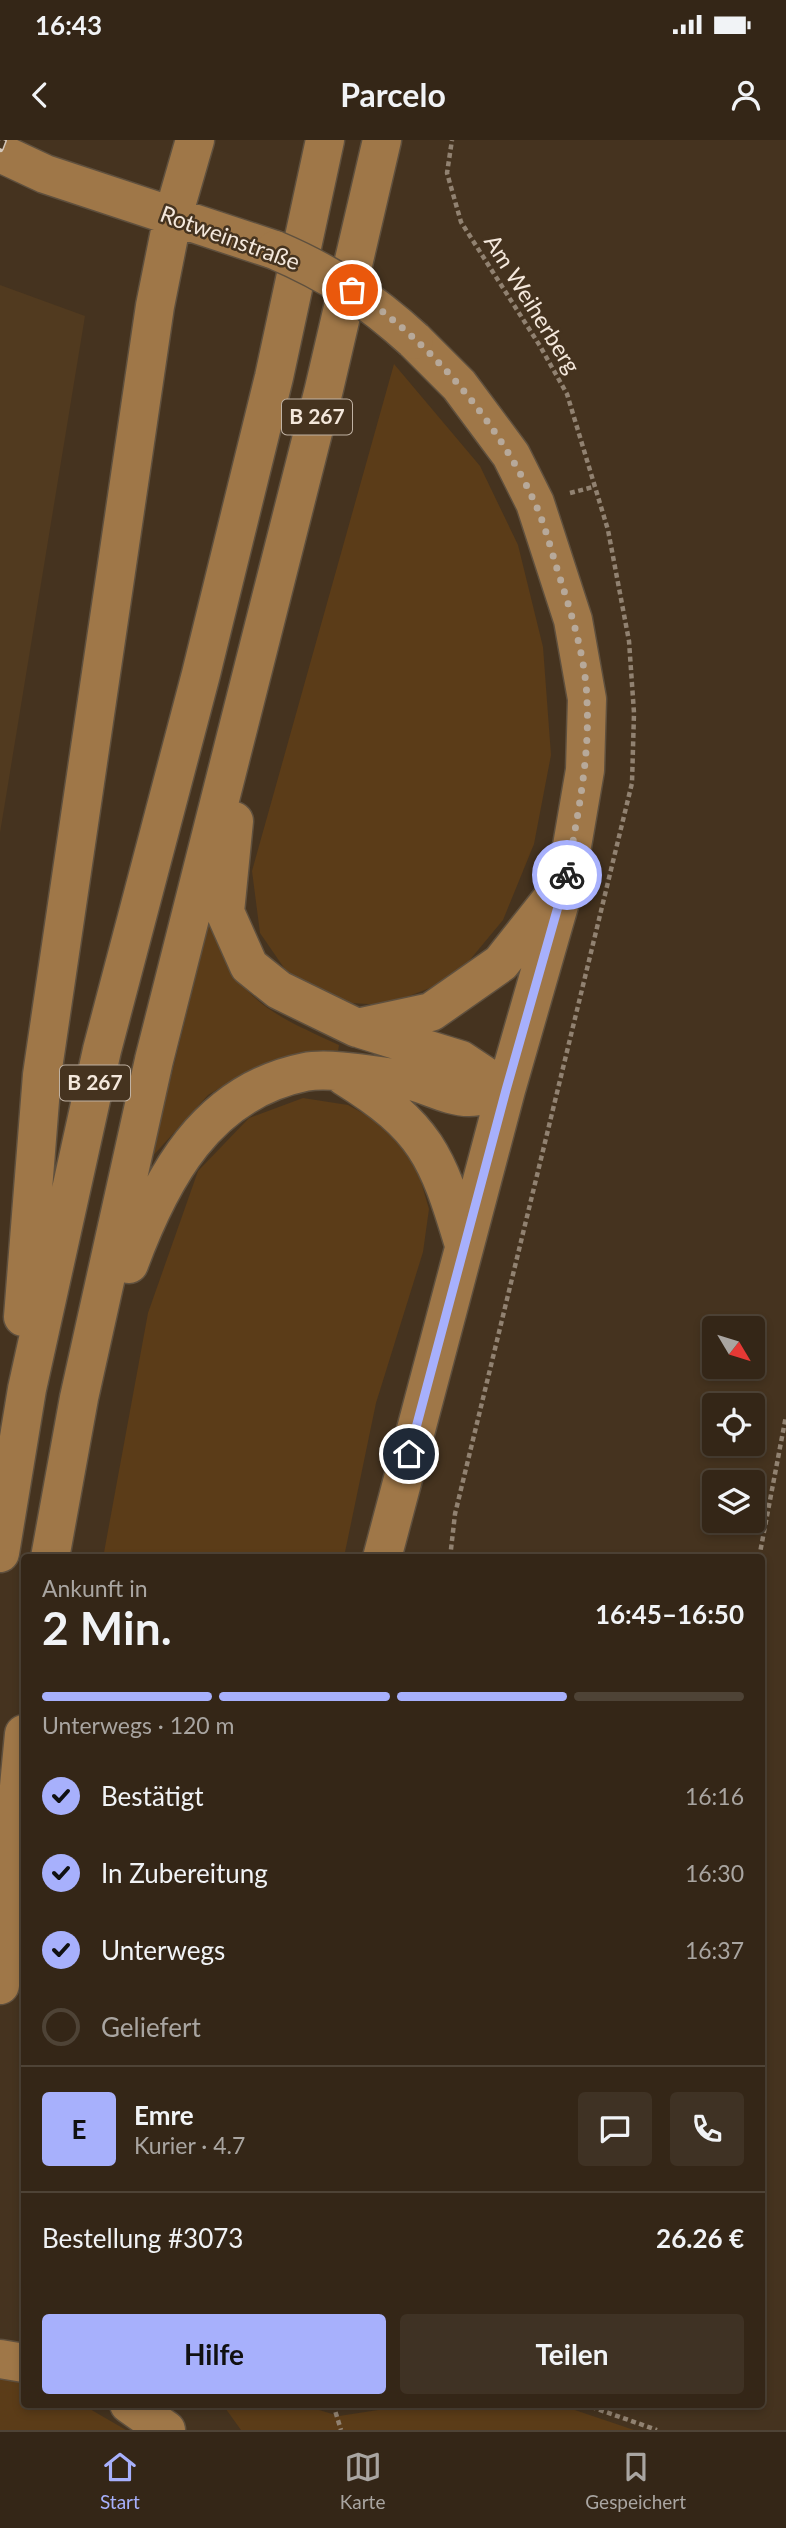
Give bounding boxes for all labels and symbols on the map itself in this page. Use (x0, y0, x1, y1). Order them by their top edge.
street label: Rotweinstraße (157, 199, 304, 275)
street label: Am Weiherberg (479, 229, 587, 378)
pin (322, 260, 382, 320)
road number: B 267 (282, 400, 352, 434)
courier (532, 840, 602, 910)
road number: B 267 (60, 1066, 130, 1100)
north arrow (702, 1316, 765, 1379)
pin (379, 1424, 439, 1484)

